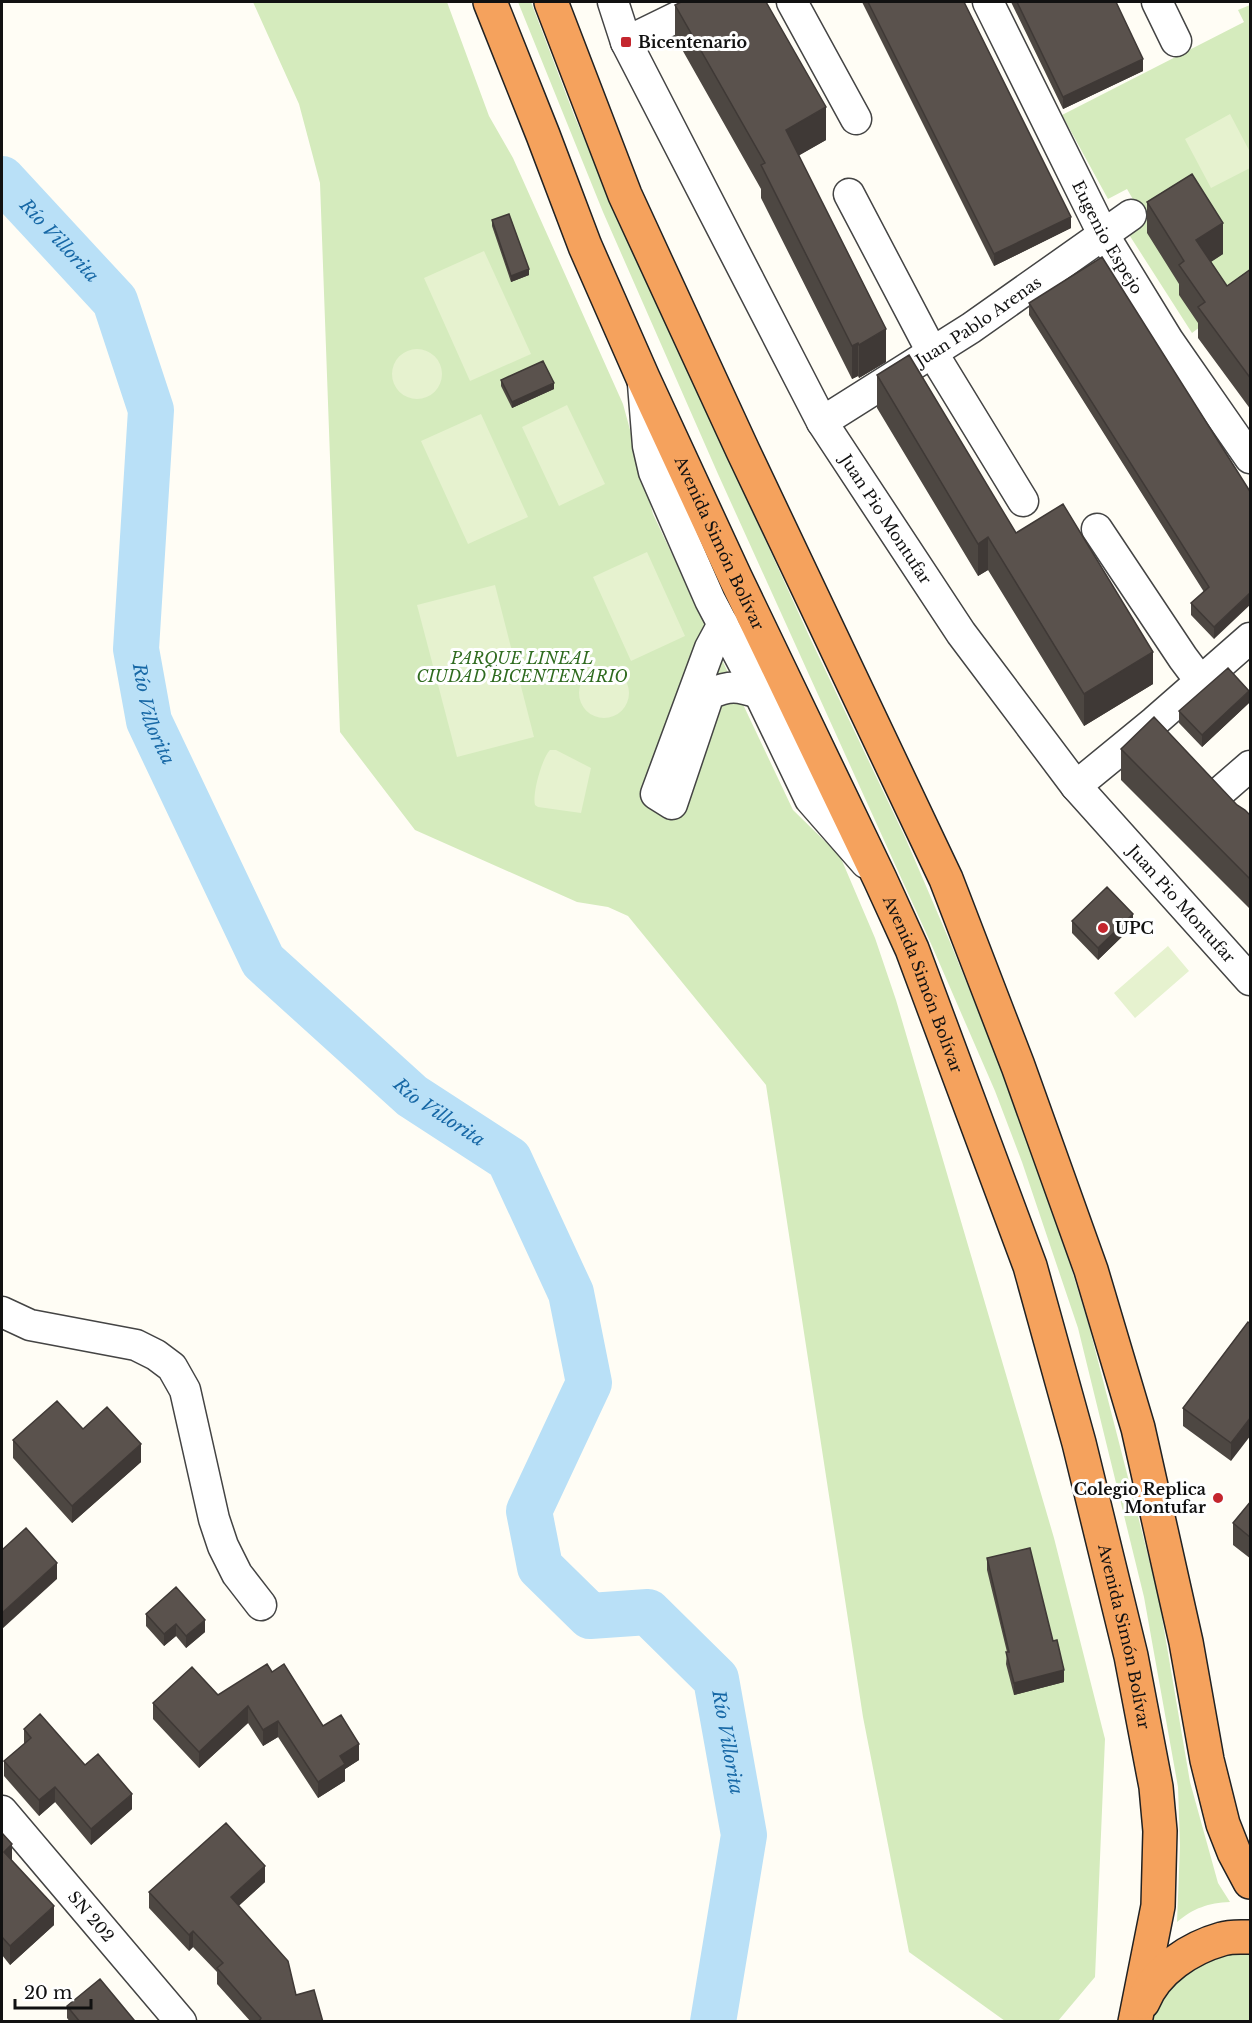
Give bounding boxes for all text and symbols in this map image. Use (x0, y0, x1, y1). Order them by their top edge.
place label: Bicentenario (638, 32, 747, 52)
marker: Bicentenario (619, 35, 633, 49)
street label: Eugenio Espejo (1068, 177, 1147, 298)
water label: Río Villorita (14, 194, 103, 287)
street label: Juan Pablo Arenas (910, 272, 1045, 372)
street label: Juan Pio Montufar (835, 449, 936, 588)
street label: Avenida Simón Bolívar (670, 452, 769, 633)
park label: PARQUE LINEAL CIUDAD BICENTENARIO (416, 648, 628, 686)
water label: Río Villorita (128, 660, 179, 768)
street label: Juan Pio Montufar (1122, 839, 1240, 967)
street label: Avenida Simón Bolívar (878, 891, 967, 1076)
place label: UPC (1115, 918, 1154, 938)
marker: UPC (1096, 921, 1110, 935)
water label: Río Villorita (388, 1073, 489, 1151)
place label: Colegio Replica Montufar (1074, 1479, 1206, 1517)
marker: Colegio Replica Montufar (1211, 1491, 1225, 1505)
street label: Avenida Simón Bolívar (1094, 1541, 1155, 1731)
water label: Río Villorita (707, 1687, 748, 1796)
street label: SN 202 (64, 1887, 118, 1946)
scale bar (15, 1972, 92, 2010)
text: 20 m (24, 1982, 72, 2004)

